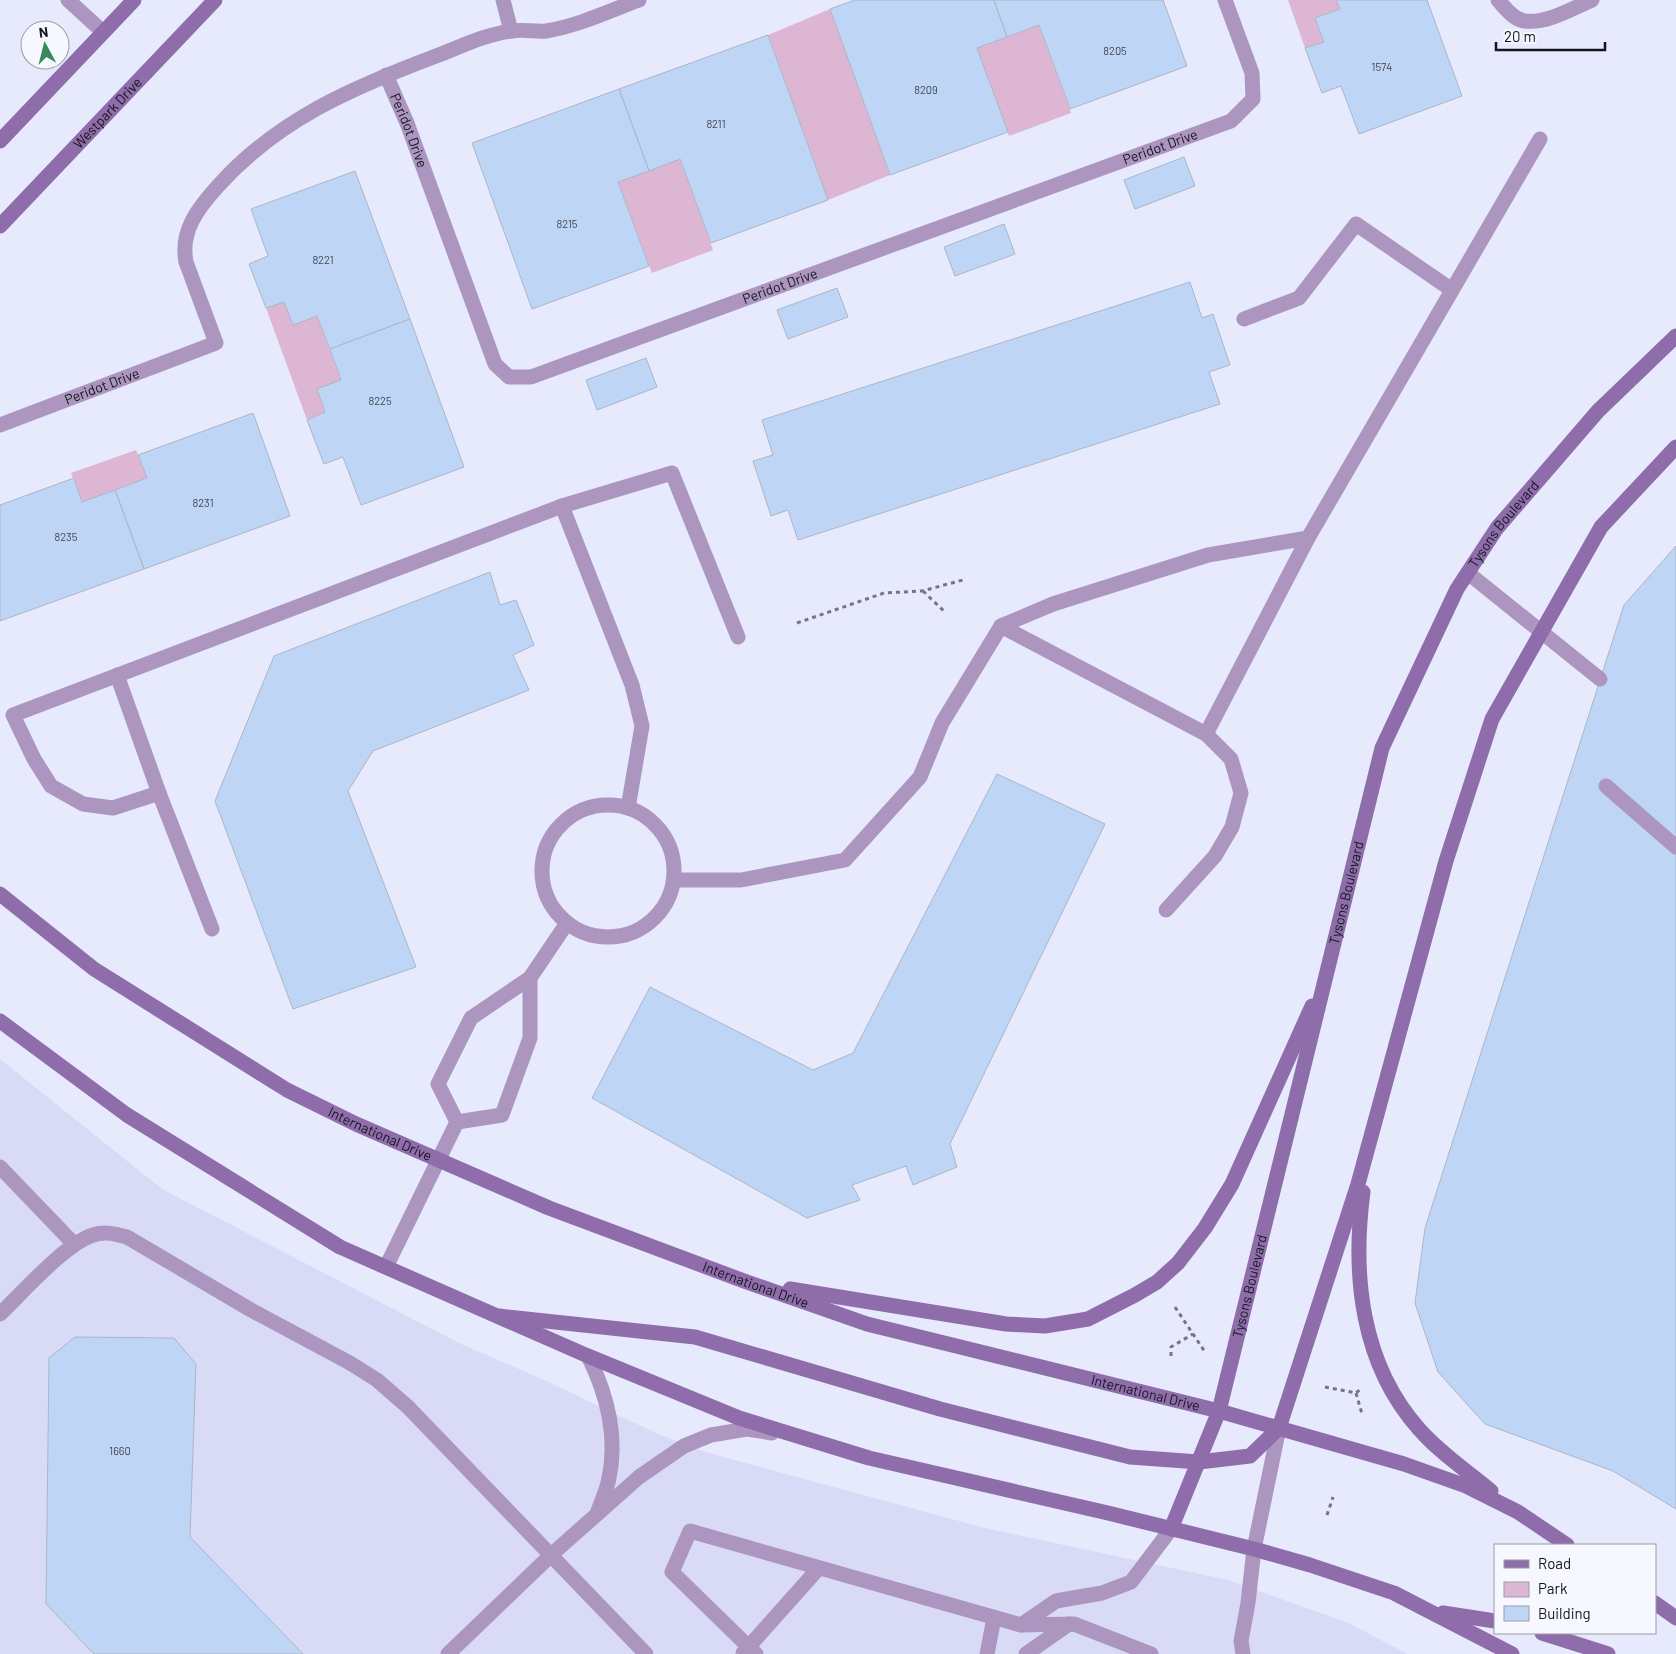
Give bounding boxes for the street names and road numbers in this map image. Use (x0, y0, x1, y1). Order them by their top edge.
street label: Westpark Drive (69, 73, 145, 152)
street label: Peridot Drive (387, 90, 432, 170)
street label: Peridot Drive (1120, 125, 1200, 168)
street label: Peridot Drive (740, 264, 819, 307)
street label: Peridot Drive (62, 364, 141, 408)
street label: Tysons Boulevard (1464, 477, 1542, 571)
street label: Tysons Boulevard (1325, 839, 1367, 946)
street label: International Drive (326, 1103, 435, 1164)
street label: Tysons Boulevard (1228, 1233, 1270, 1339)
street label: International Drive (700, 1257, 811, 1311)
street label: International Drive (1090, 1371, 1202, 1414)

